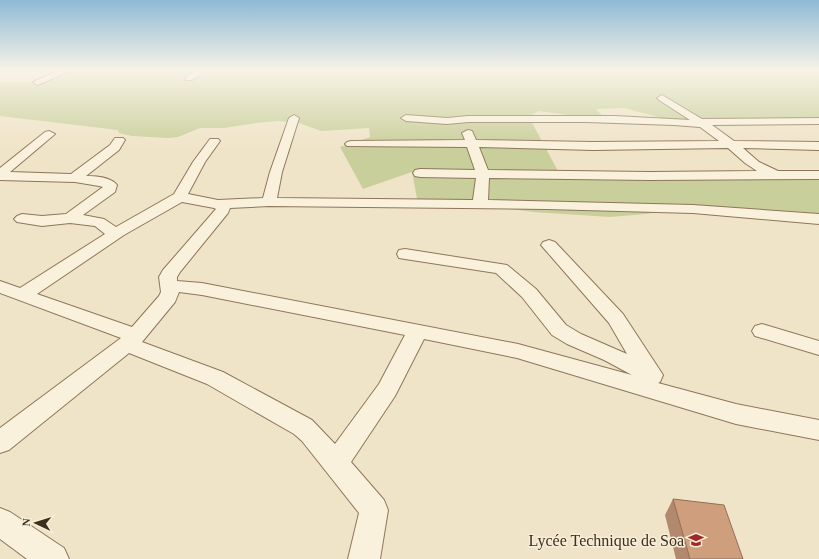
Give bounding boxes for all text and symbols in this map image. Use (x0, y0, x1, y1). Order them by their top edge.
north arrow (16, 503, 56, 543)
text: N (20, 518, 32, 527)
school or university icon: Lycée Technique de Soa (687, 531, 705, 549)
place label: Lycée Technique de Soa (529, 532, 684, 550)

